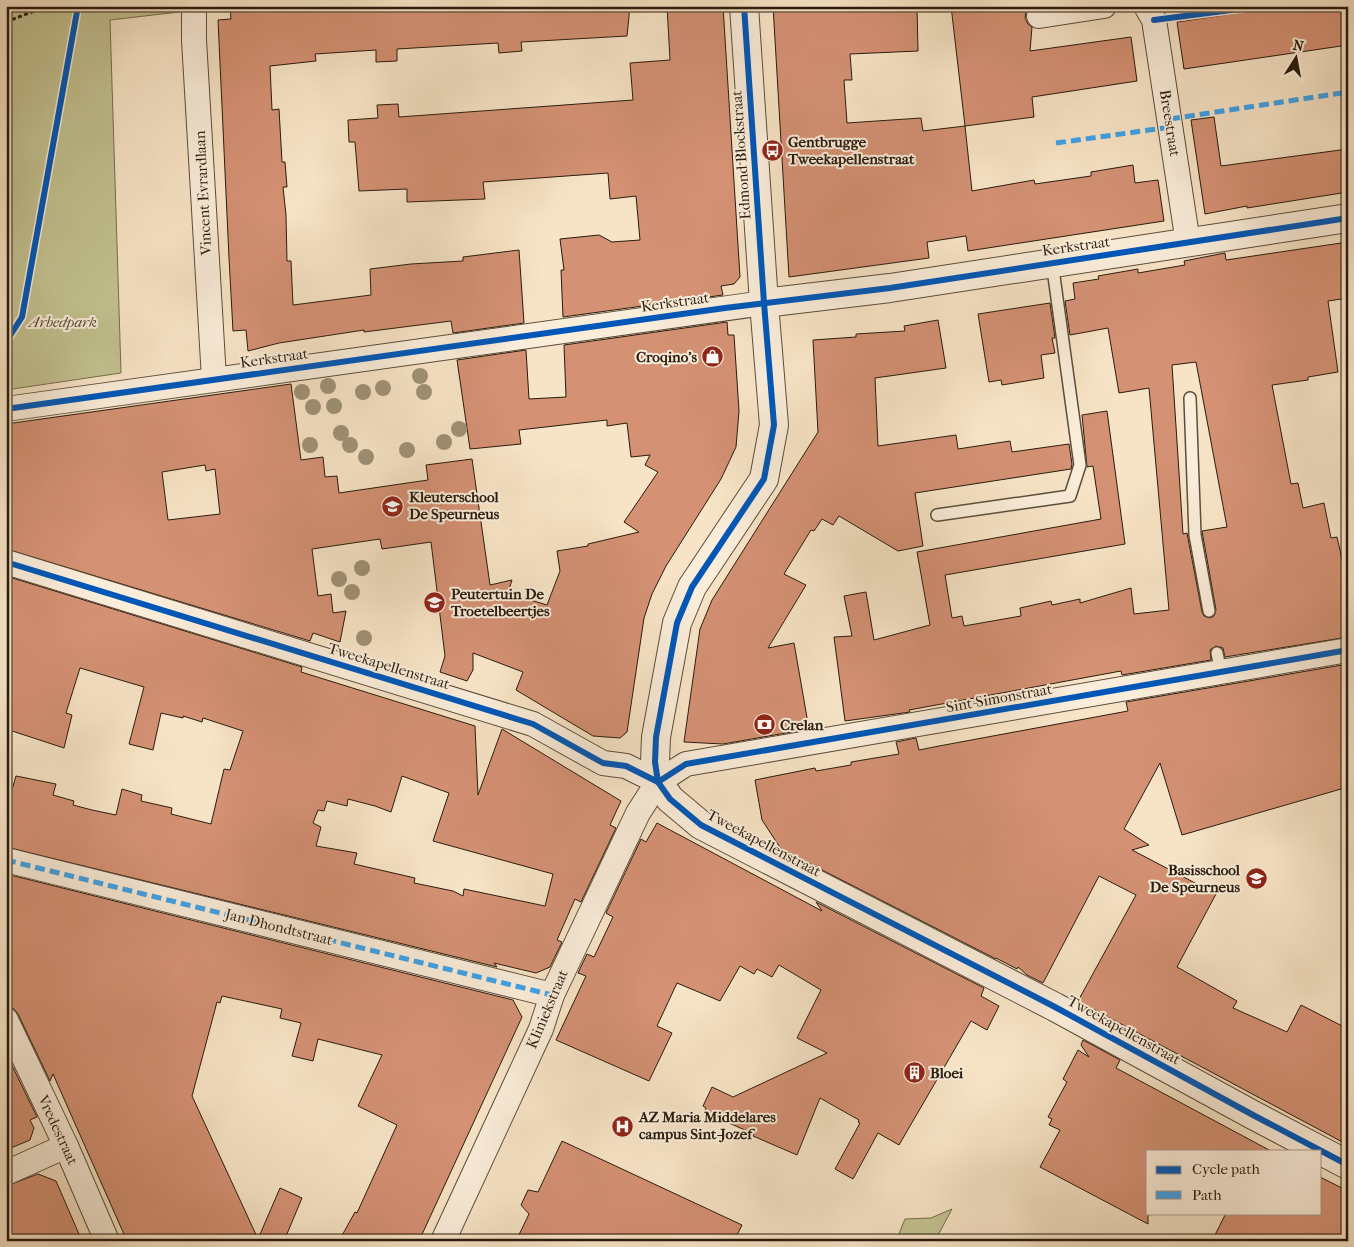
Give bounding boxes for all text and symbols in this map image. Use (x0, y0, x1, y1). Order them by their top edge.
north arrow (1272, 32, 1322, 82)
text: N (1292, 36, 1306, 55)
street label: Breestraat (1156, 88, 1184, 158)
street label: Edmond Blockstraat (727, 89, 754, 220)
street label: Vincent Evrardlaan (191, 130, 215, 257)
place label: Gentbrugge Tweekapellenstraat (787, 133, 915, 168)
bus stop icon: Gentbrugge Tweekapellenstraat (760, 139, 784, 163)
street label: Kerkstraat (1041, 232, 1112, 260)
street label: Kerkstraat (640, 288, 711, 316)
park label: Arbedpark (27, 313, 97, 331)
street label: Kerkstraat (239, 344, 310, 372)
shop icon: Croqino's (701, 345, 725, 369)
place label: Croqino's (636, 348, 697, 366)
place label: Kleuterschool De Speurneus (409, 488, 500, 523)
school or university icon: Kleuterschool De Speurneus (381, 494, 405, 518)
place label: Peutertuin De Troetelbeertjes (450, 585, 550, 620)
school or university icon: Peutertuin De Troetelbeertjes (423, 591, 447, 615)
street label: Tweekapellenstraat (326, 639, 453, 693)
street label: Sint-Simonstraat (945, 680, 1054, 716)
bank icon: Crelan (752, 713, 776, 737)
place label: Crelan (780, 716, 824, 734)
street label: Tweekapellenstraat (704, 805, 825, 881)
place label: Basisschool De Speurneus (1150, 861, 1241, 896)
school or university icon: Basisschool De Speurneus (1244, 867, 1268, 891)
street label: Jan Dhondtstraat (222, 905, 335, 949)
street label: Kliniekstraat (522, 966, 572, 1051)
street label: Tweekapellenstraat (1064, 991, 1184, 1069)
building icon: Bloei (902, 1061, 926, 1085)
place label: Bloei (930, 1064, 964, 1082)
street label: Vredestraat (34, 1091, 82, 1168)
place label: AZ Maria Middelares campus Sint-Jozef (638, 1108, 776, 1143)
hospital icon: AZ Maria Middelares campus Sint-Jozef (611, 1114, 635, 1138)
legend (1146, 1150, 1322, 1214)
text: Cycle path (1192, 1160, 1260, 1178)
text: Path (1192, 1186, 1222, 1204)

